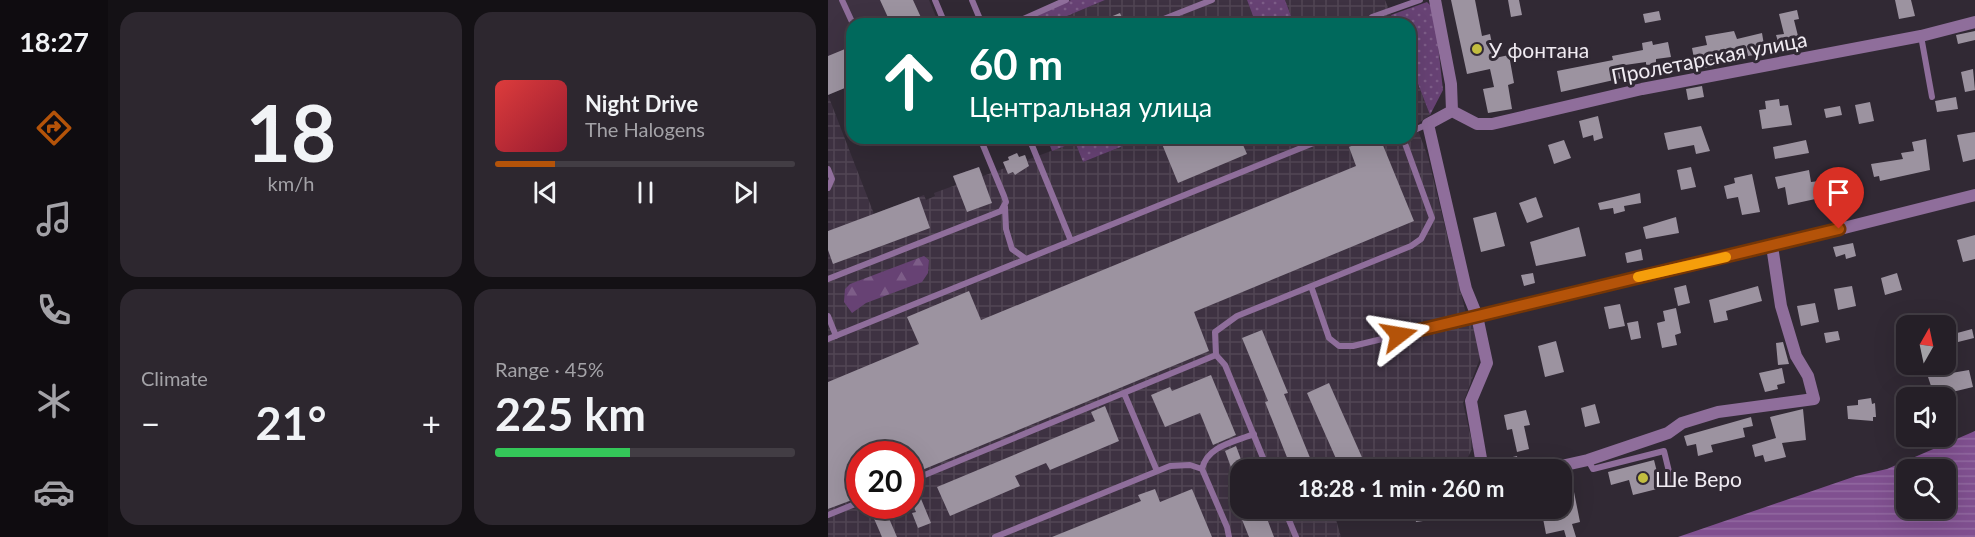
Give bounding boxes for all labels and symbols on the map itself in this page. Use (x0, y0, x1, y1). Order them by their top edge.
street label: Пролетарская улица (1609, 26, 1809, 88)
place label: У фонтана (1489, 37, 1589, 62)
marker: У фонтана (1470, 42, 1484, 56)
pin (1813, 167, 1864, 229)
position arrow (1367, 303, 1431, 367)
north arrow (1896, 315, 1956, 375)
speed limit sign: 20 (846, 441, 924, 519)
place label: Ше Веро (1655, 466, 1742, 491)
marker: Ше Веро (1636, 471, 1650, 485)

